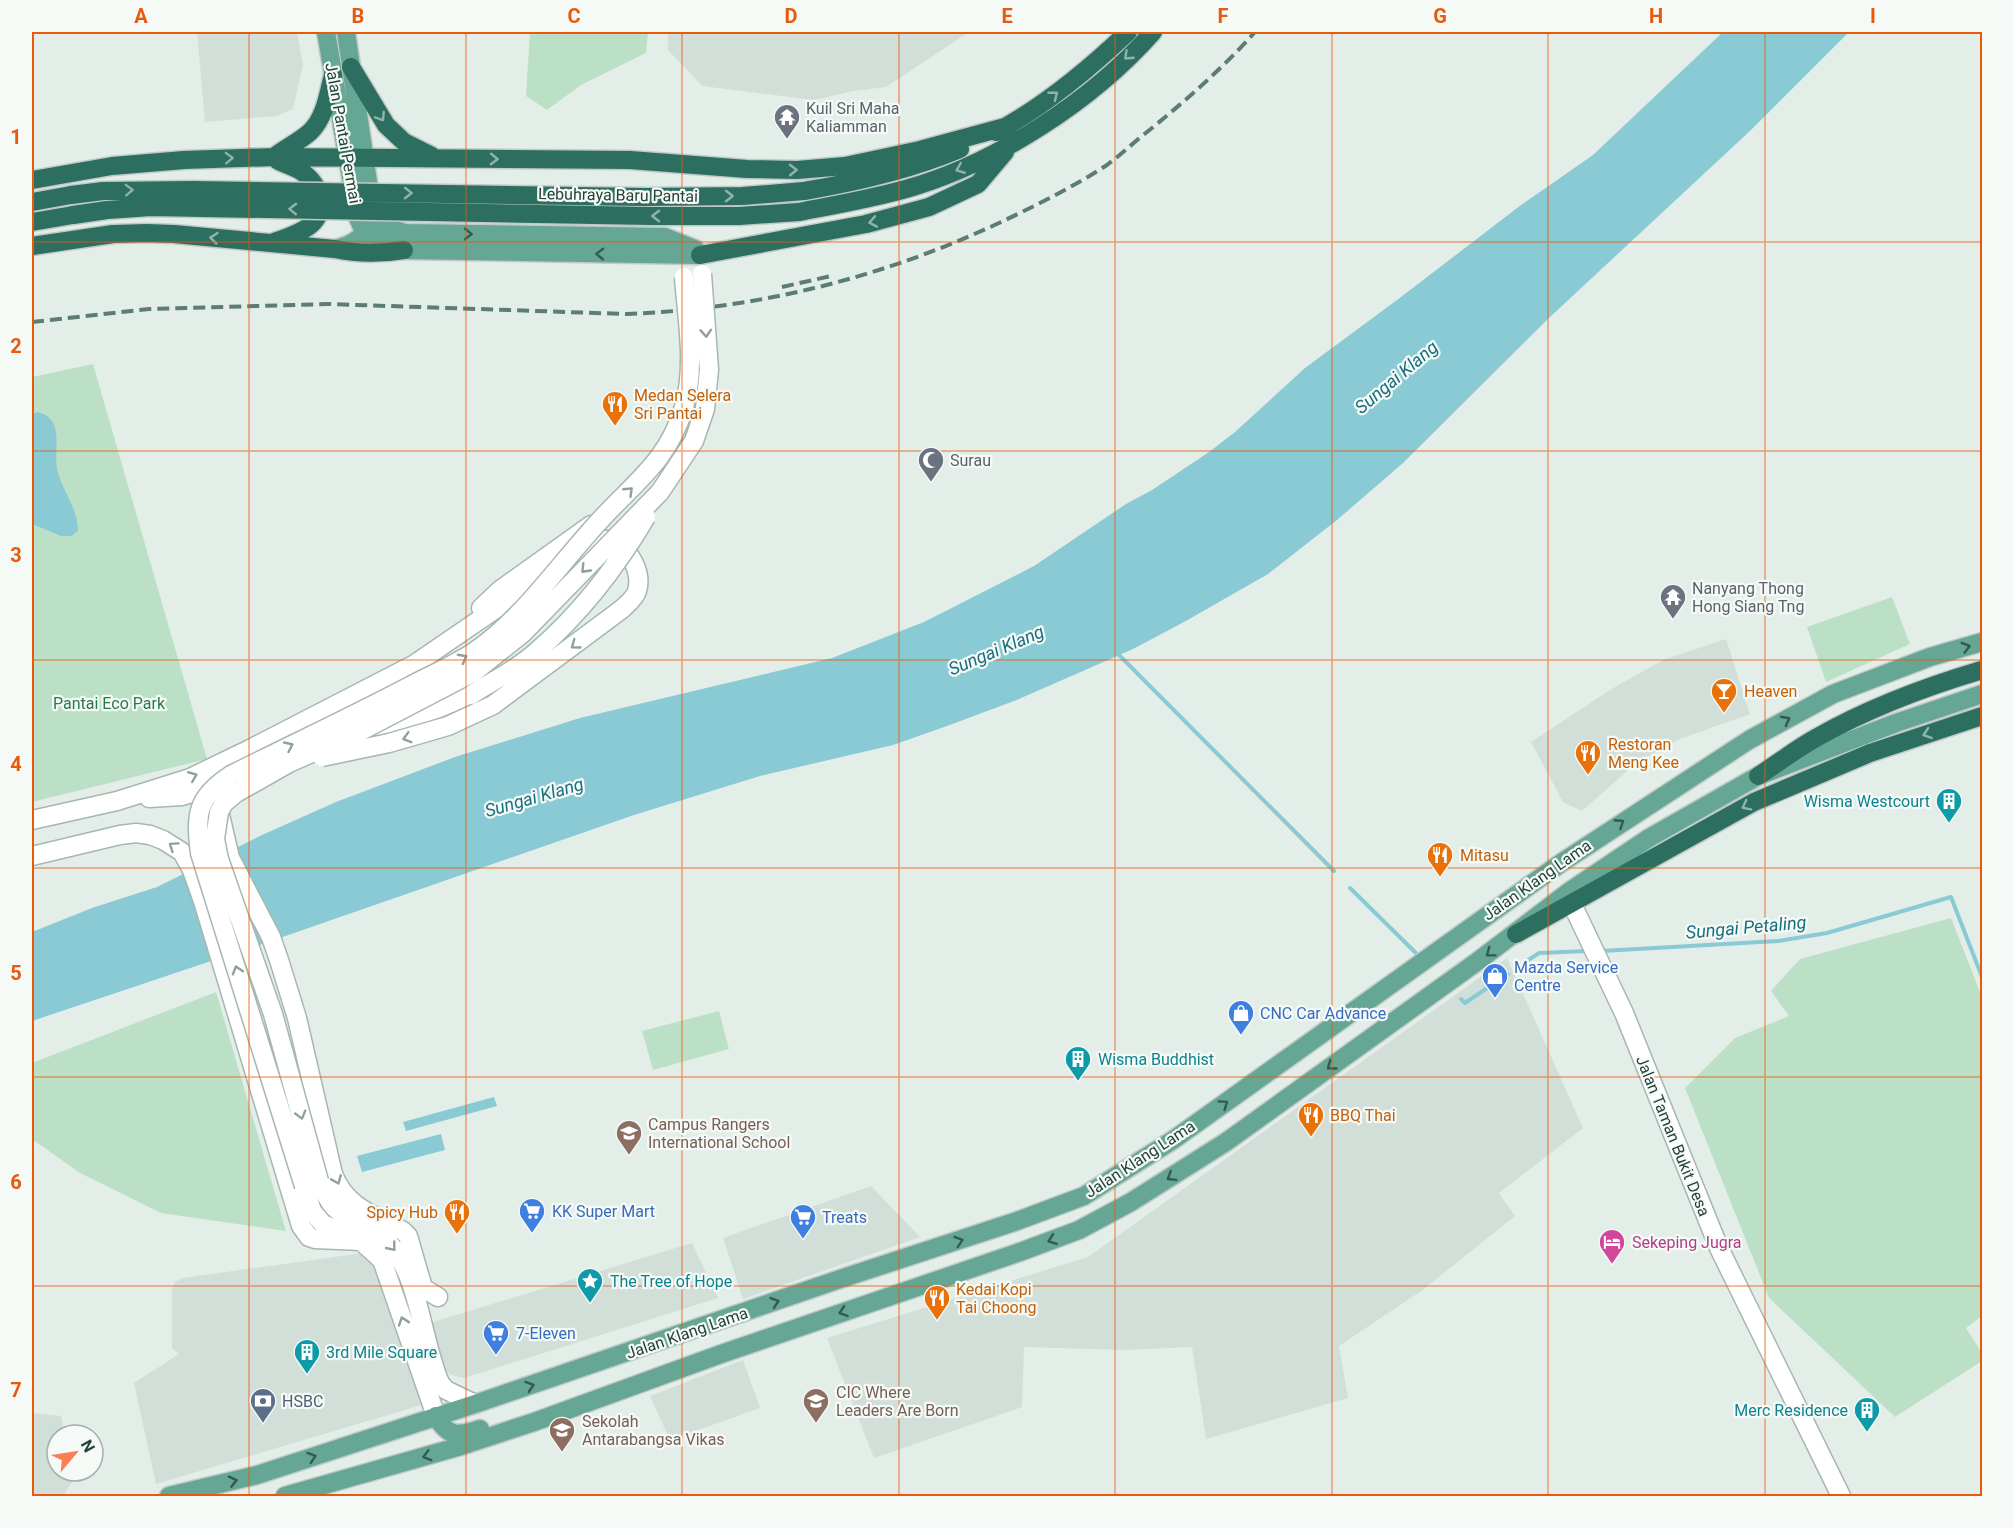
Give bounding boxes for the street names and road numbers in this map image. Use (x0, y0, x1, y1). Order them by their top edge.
street label: Jalan Pantai Permai (321, 61, 365, 205)
street label: Lebuhraya Baru Pantai (538, 184, 698, 206)
street label: Jalan Klang Lama (1479, 836, 1595, 924)
street label: Jalan Taman Bukit Desa (1632, 1053, 1714, 1219)
street label: Jalan Klang Lama (1081, 1116, 1199, 1202)
street label: Jalan Klang Lama (624, 1303, 750, 1363)

